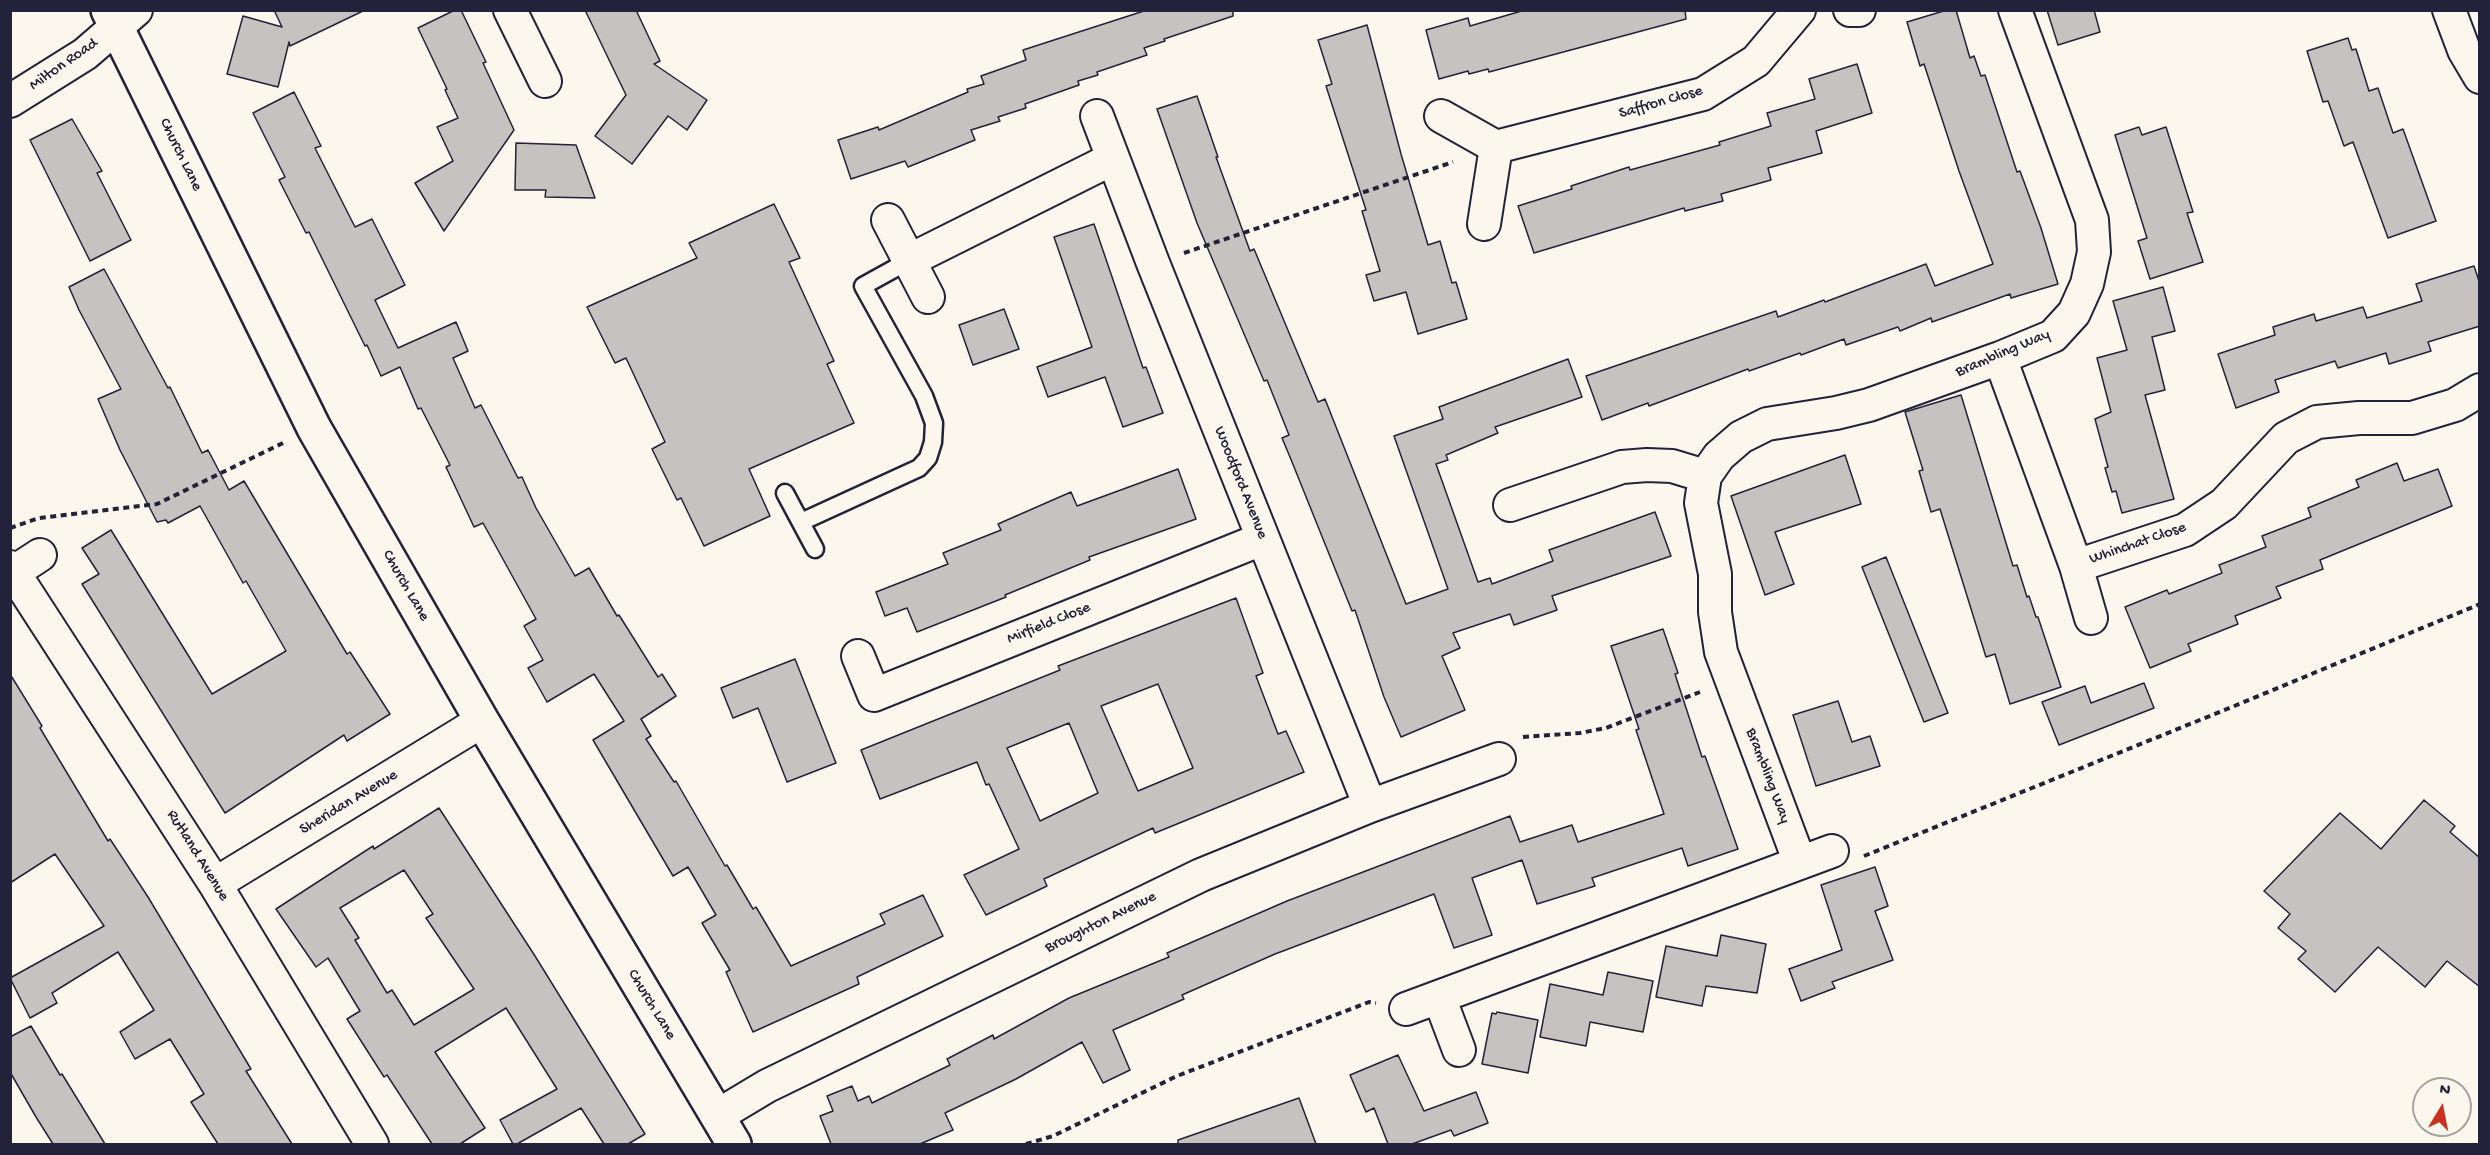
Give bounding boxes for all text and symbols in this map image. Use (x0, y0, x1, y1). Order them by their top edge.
street label: Milton Road (26, 34, 102, 96)
street label: Saffron Close (1617, 82, 1705, 124)
street label: Church Lane (154, 115, 206, 195)
street label: Brambling Way (1953, 326, 2053, 382)
street label: Woodford Avenue (1209, 424, 1271, 542)
street label: Whinchat Close (2087, 518, 2189, 570)
street label: Church Lane (377, 547, 433, 625)
street label: Mirfield Close (1005, 599, 1093, 649)
street label: Brambling Way (1740, 726, 1794, 826)
street label: Sheridan Avenue (296, 766, 402, 840)
street label: Rutland Avenue (161, 807, 233, 905)
street label: Broughton Avenue (1042, 888, 1160, 958)
street label: Church Lane (622, 966, 680, 1044)
north arrow (2412, 1077, 2472, 1137)
text: N (2438, 1080, 2452, 1101)

